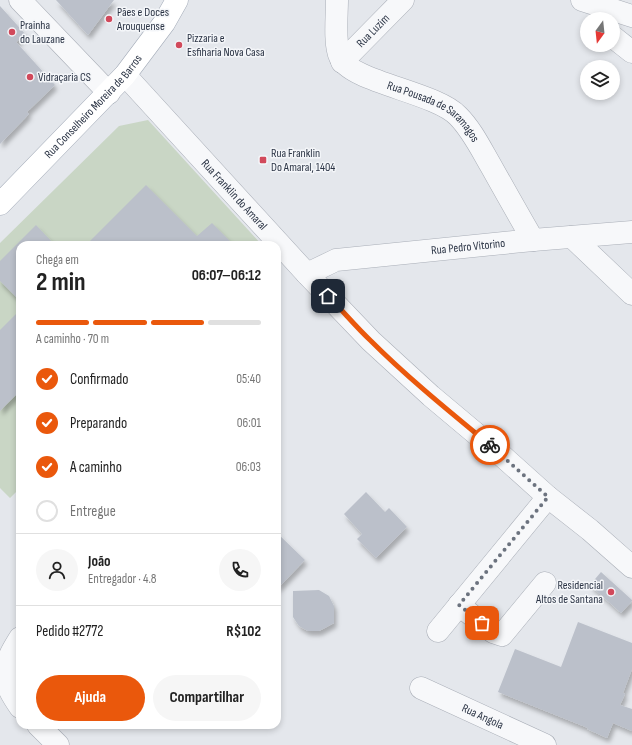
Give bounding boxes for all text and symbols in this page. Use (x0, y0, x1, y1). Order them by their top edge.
place label: Pães e Doces Arouquense (116, 5, 169, 34)
street label: Rua Luzim (353, 11, 393, 50)
north arrow (580, 12, 620, 52)
map controls (580, 12, 620, 100)
marker: Pães e Doces Arouquense (104, 14, 114, 24)
place label: Prainha do Lauzane (20, 18, 65, 47)
marker: Prainha do Lauzane (7, 27, 17, 37)
place label: Pizzaria e Esfiharia Nova Casa (187, 31, 265, 60)
marker: Pizzaria e Esfiharia Nova Casa (174, 40, 184, 50)
street label: Rua Conselheiro Moreira de Barros (41, 51, 145, 161)
button: layers (580, 60, 620, 100)
place label: Vidraçaria CS (38, 70, 91, 85)
marker: Vidraçaria CS (25, 72, 35, 82)
street label: Rua Pousada de Saramagos (385, 78, 483, 145)
place label: Rua Franklin Do Amaral, 1404 (271, 146, 335, 175)
marker: Rua Franklin Do Amaral, 1404 (258, 155, 268, 165)
street label: Rua Franklin do Amaral (198, 156, 271, 233)
street label: Rua Pedro Vitorino (430, 235, 506, 258)
text: Chega em (36, 252, 79, 268)
text: 06:07–06:12 (192, 266, 261, 285)
text: 2 min (36, 267, 86, 298)
pin (311, 279, 345, 313)
icon: home (317, 285, 339, 307)
text: A caminho · 70 m (36, 331, 109, 347)
icon: check (36, 368, 58, 390)
text: Confirmado (70, 370, 129, 389)
text: 05:40 (236, 371, 261, 387)
icon: check (36, 412, 58, 434)
text: Preparando (70, 414, 127, 433)
text: 06:01 (237, 415, 261, 431)
courier (470, 425, 510, 465)
icon: bike (479, 434, 501, 456)
icon: check (36, 456, 58, 478)
text: A caminho (70, 458, 122, 477)
text: 06:03 (236, 459, 261, 475)
text: Entregue (70, 502, 116, 521)
button: person (36, 549, 78, 591)
button: phone (219, 549, 261, 591)
text: João (88, 552, 111, 571)
text: Entregador · 4.8 (88, 571, 157, 587)
place label: Residencial Altos de Santana (535, 578, 603, 607)
marker: Residencial Altos de Santana (606, 587, 616, 597)
pin (465, 606, 499, 640)
icon: bag (471, 612, 493, 634)
text: Pedido #2772 (36, 622, 104, 641)
text: R$102 (226, 622, 261, 641)
button: Ajuda (36, 675, 145, 721)
button: Compartilhar (153, 675, 261, 721)
street label: Rua Angola (460, 700, 506, 733)

